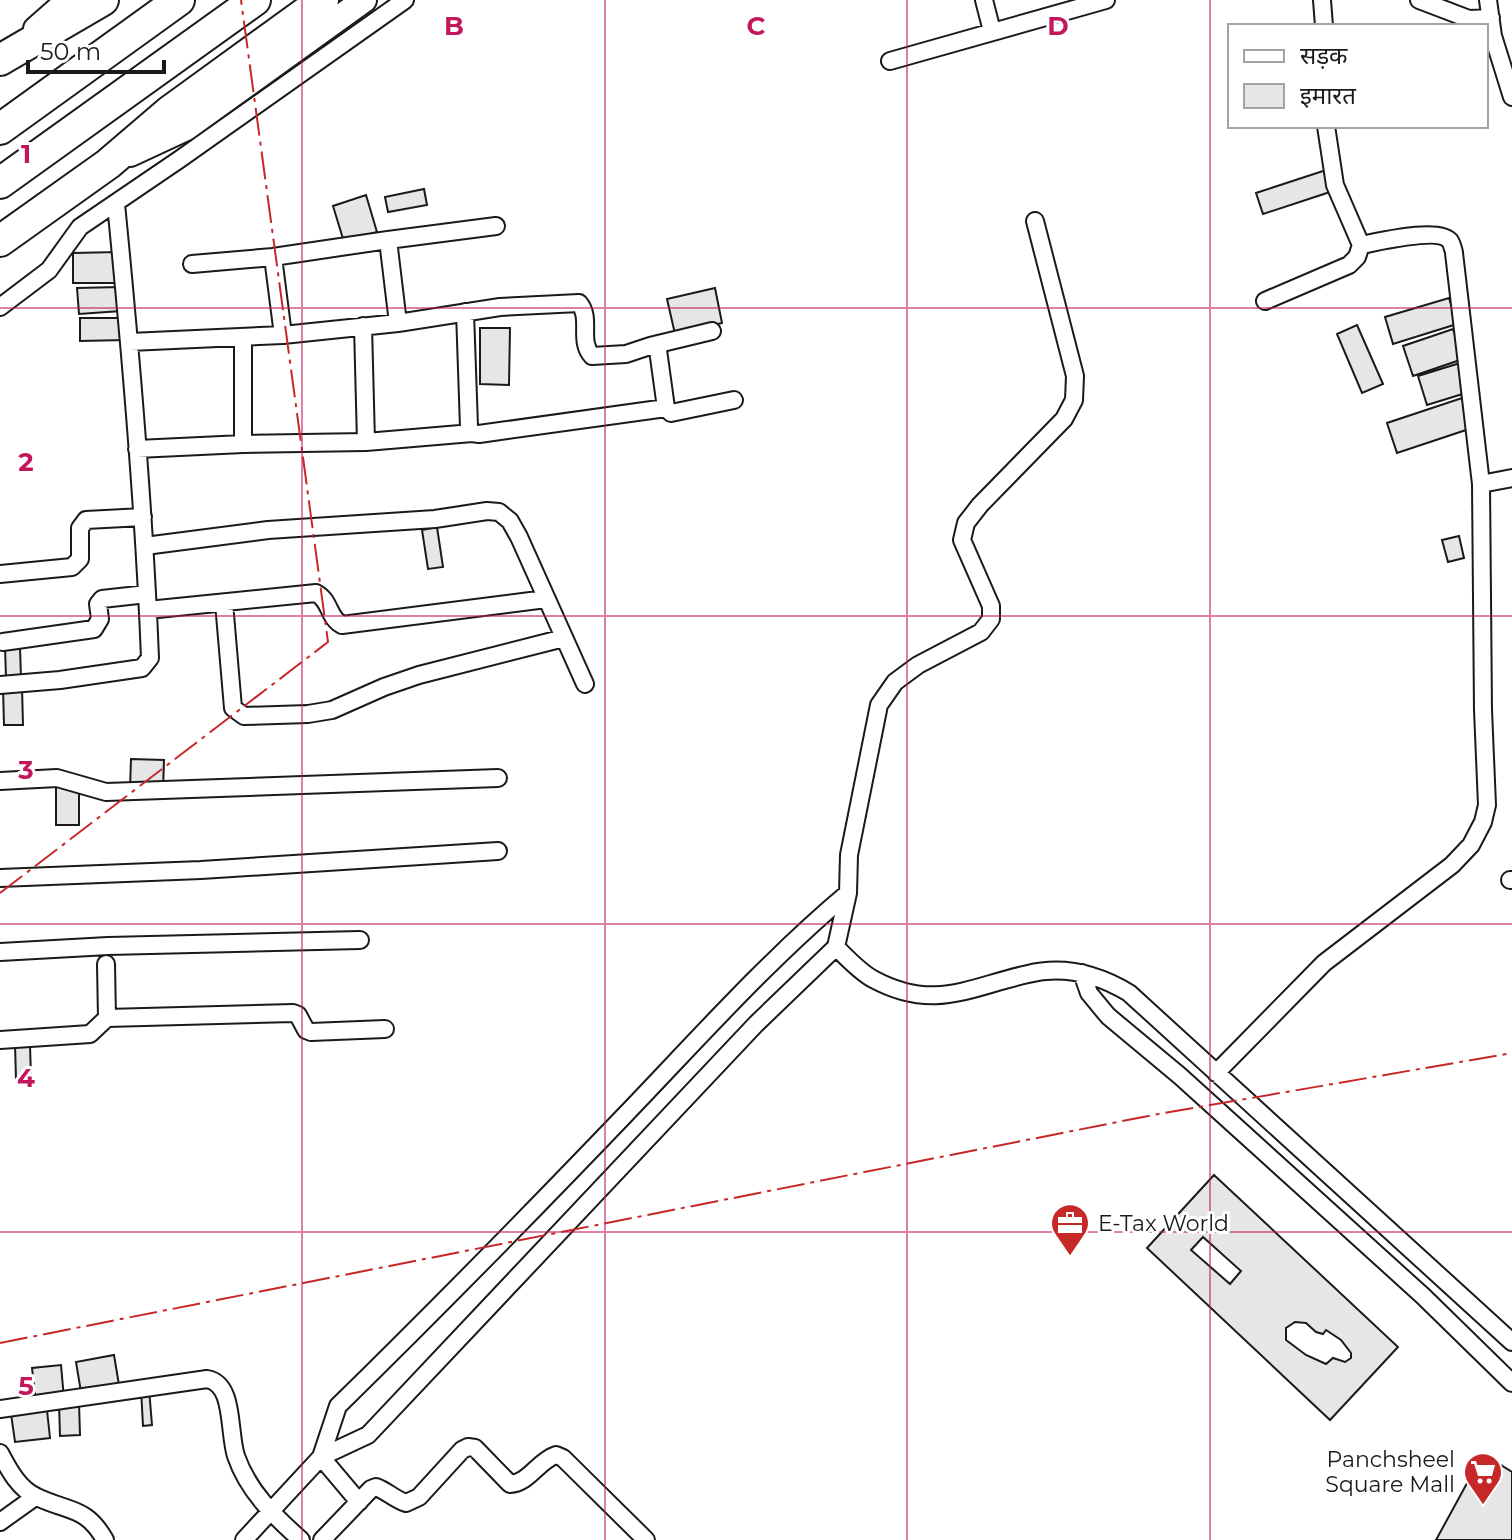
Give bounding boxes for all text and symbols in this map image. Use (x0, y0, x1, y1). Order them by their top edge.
text: B (444, 10, 464, 42)
text: C (747, 10, 766, 42)
text: D (1047, 10, 1069, 42)
scale bar (28, 24, 164, 74)
legend (1228, 24, 1488, 128)
text: 50 m (40, 37, 101, 66)
text: सड़क (1300, 41, 1348, 70)
text: इमारत (1300, 81, 1357, 110)
text: 1 (21, 138, 31, 170)
text: 2 (18, 446, 34, 478)
text: 3 (17, 754, 34, 786)
text: 4 (17, 1062, 35, 1094)
office icon: E-Tax World (1049, 1202, 1091, 1257)
place label: E-Tax World (1098, 1210, 1229, 1237)
text: 5 (18, 1370, 34, 1402)
place label: Panchsheel Square Mall (1325, 1446, 1455, 1498)
supermarket icon: Panchsheel Square Mall (1462, 1451, 1504, 1506)

